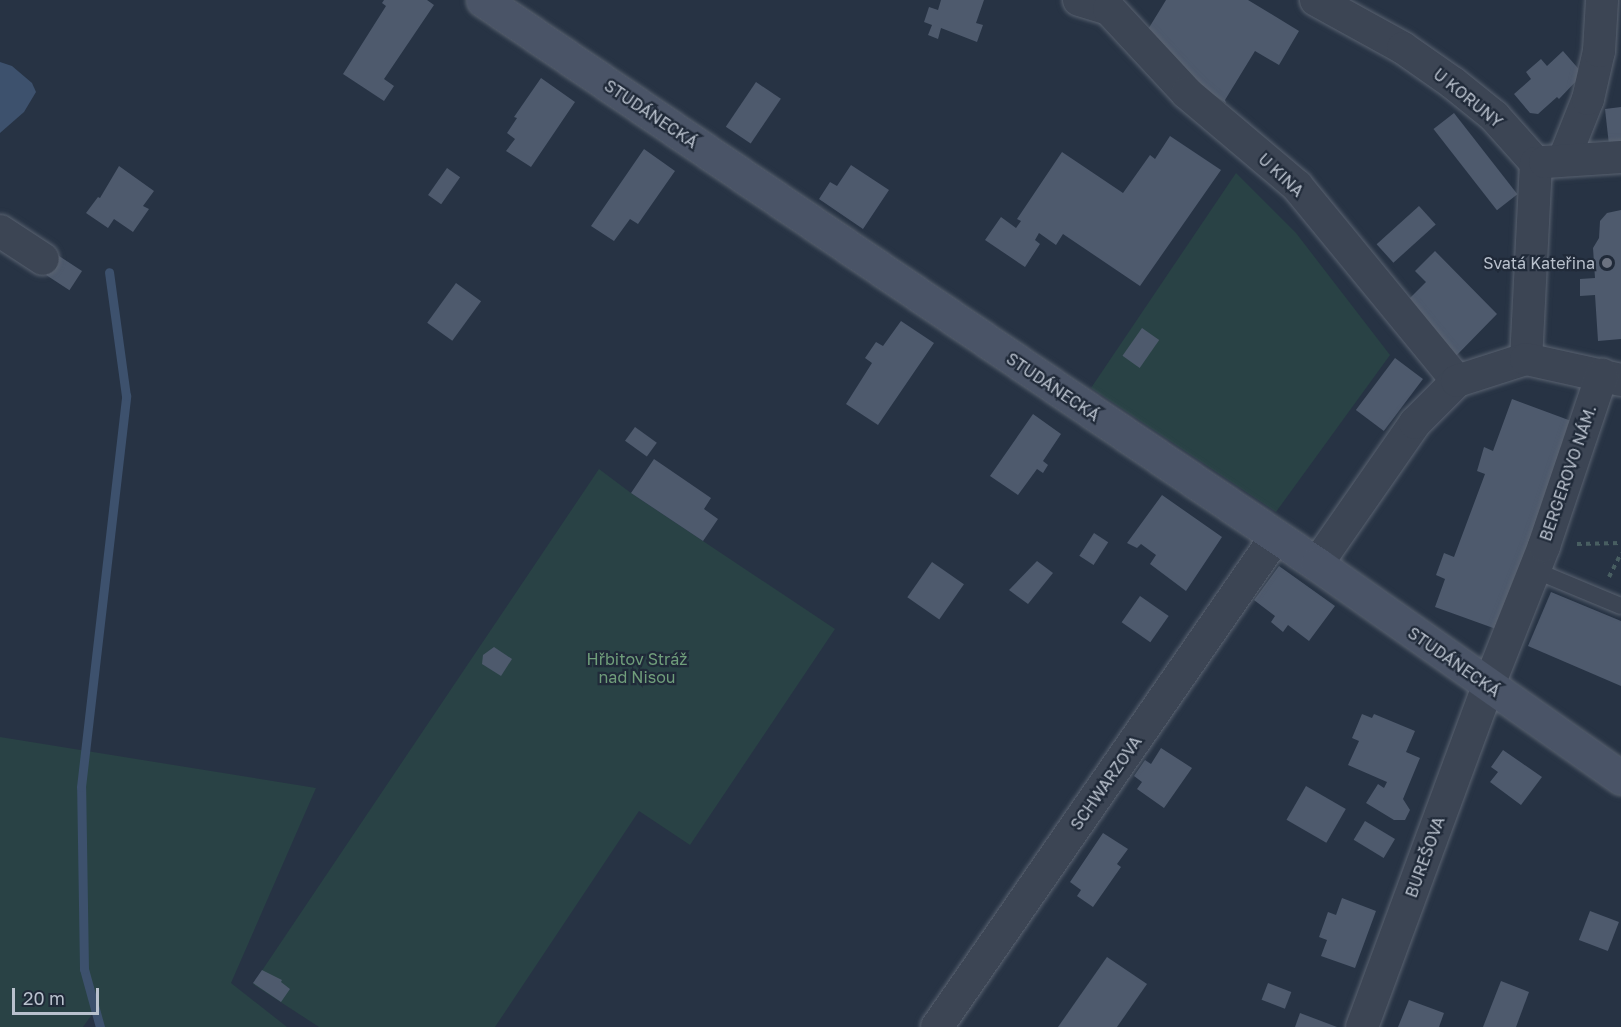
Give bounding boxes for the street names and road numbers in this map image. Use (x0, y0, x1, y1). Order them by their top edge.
street label: U KORUNY (1430, 64, 1506, 132)
street label: STUDÁNECKÁ (601, 76, 701, 152)
street label: U KINA (1254, 149, 1308, 201)
street label: STUDÁNECKÁ (1003, 349, 1103, 425)
street label: BERGEROVO NÁM. (1536, 403, 1600, 543)
street label: STUDÁNECKÁ (1404, 623, 1504, 701)
street label: SCHWARZOVA (1067, 732, 1145, 834)
street label: BUREŠOVA (1401, 814, 1449, 900)

